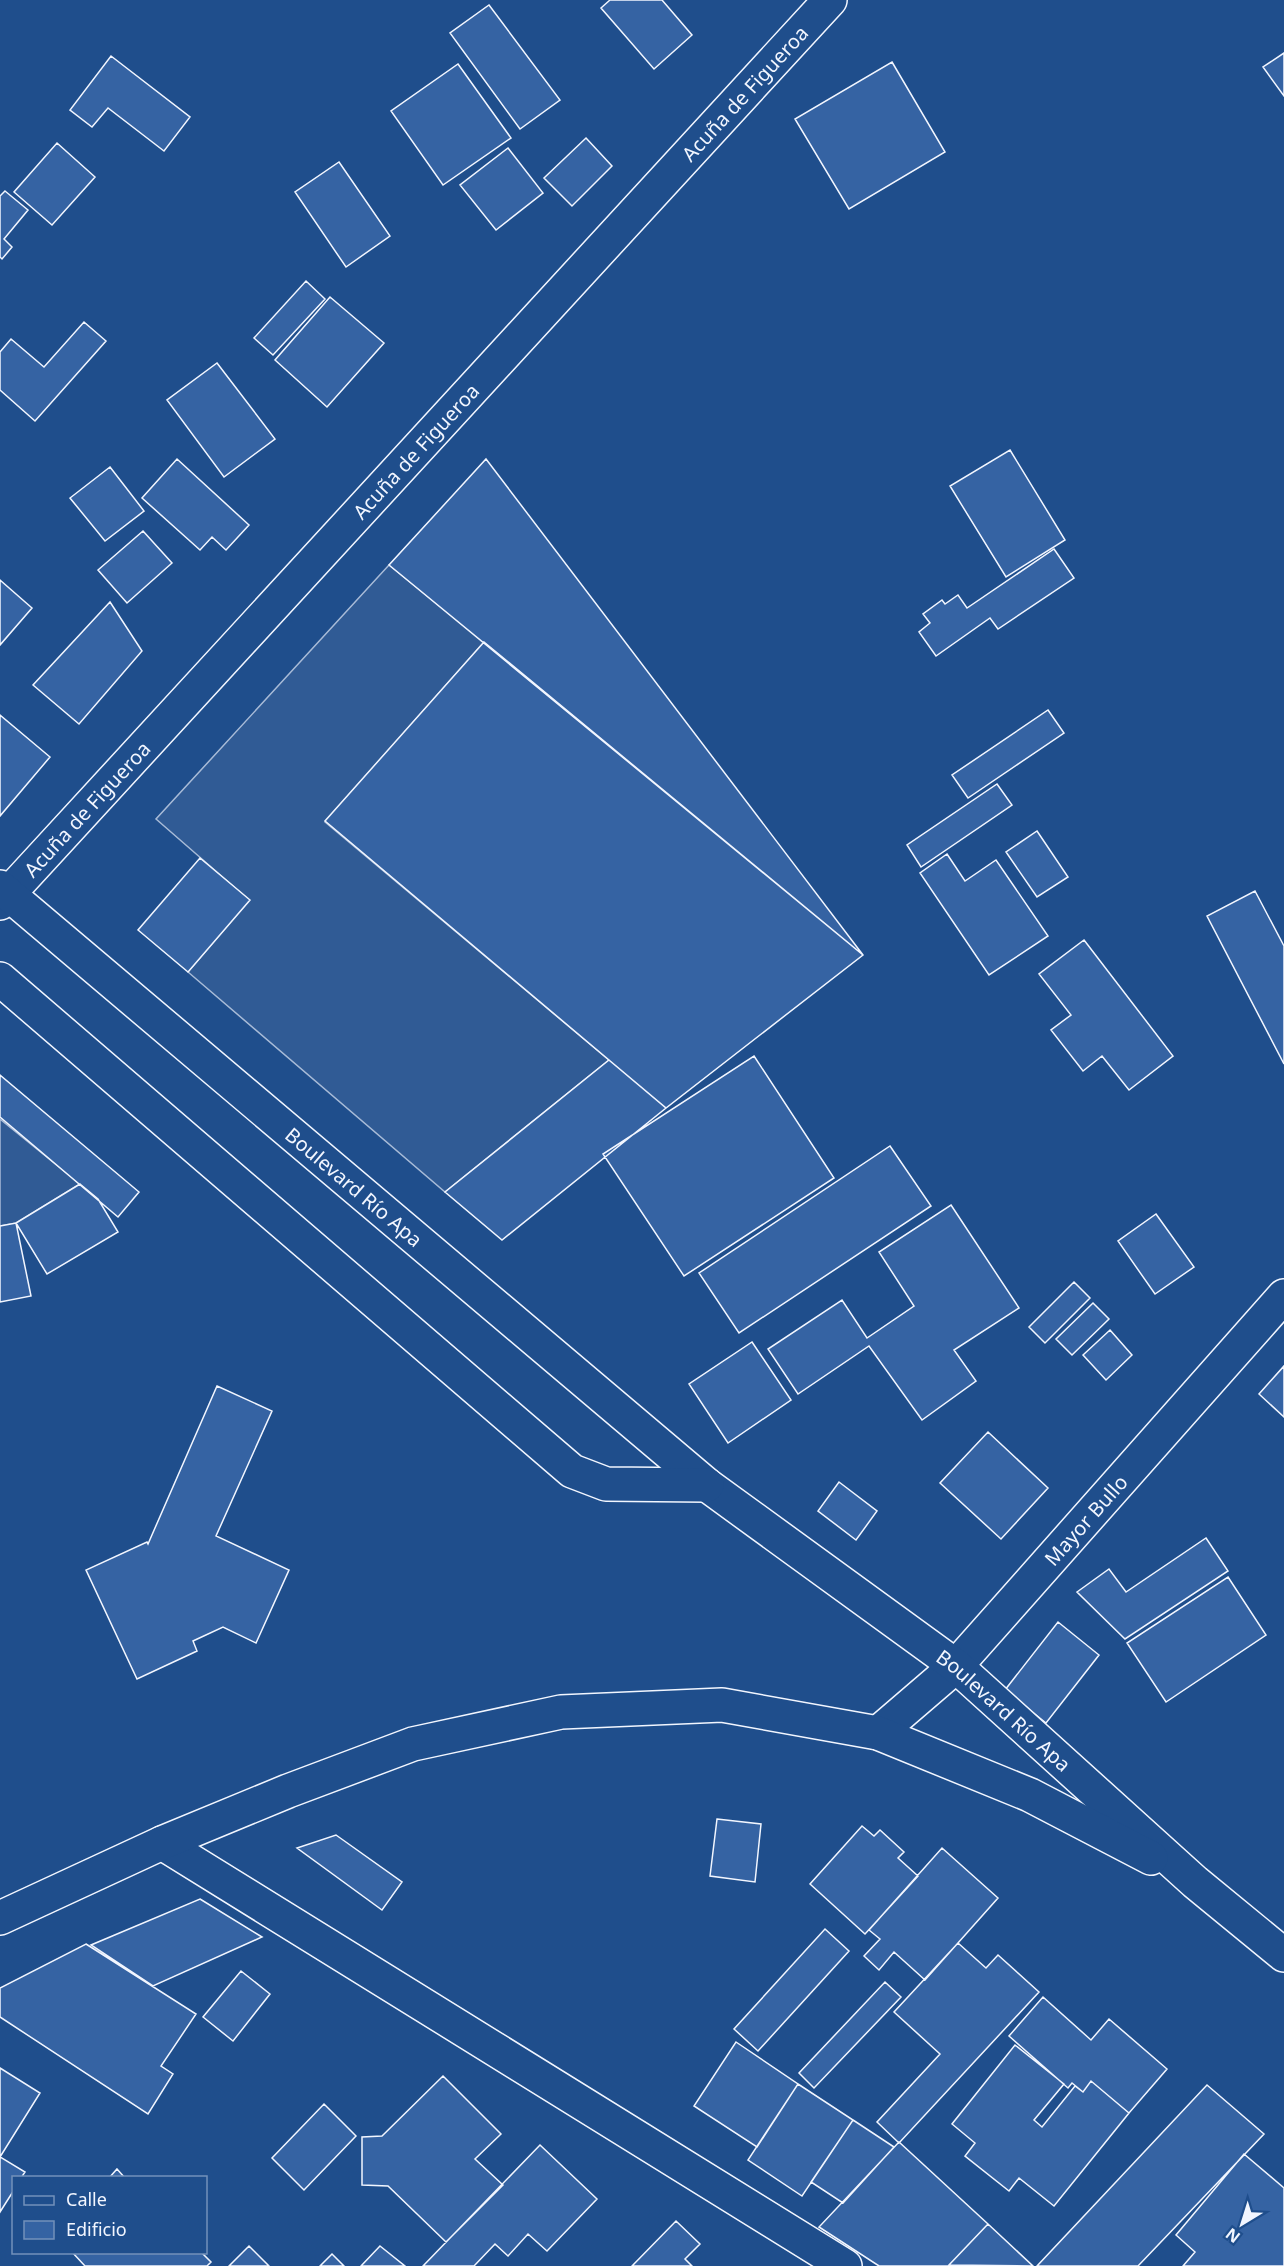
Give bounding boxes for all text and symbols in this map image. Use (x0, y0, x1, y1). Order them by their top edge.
street label: Acuña de Figueroa (675, 20, 814, 167)
street label: Acuña de Figueroa (346, 377, 485, 525)
street label: Acuña de Figueroa (17, 735, 156, 882)
street label: Boulevard Río Apa (280, 1121, 428, 1252)
street label: Mayor Bullo (1038, 1469, 1133, 1571)
street label: Boulevard Río Apa (931, 1643, 1077, 1777)
legend (12, 2176, 207, 2254)
text: Calle (66, 2187, 107, 2211)
north arrow (1212, 2194, 1272, 2254)
text: Edificio (66, 2217, 127, 2241)
text: N (1221, 2223, 1245, 2248)

